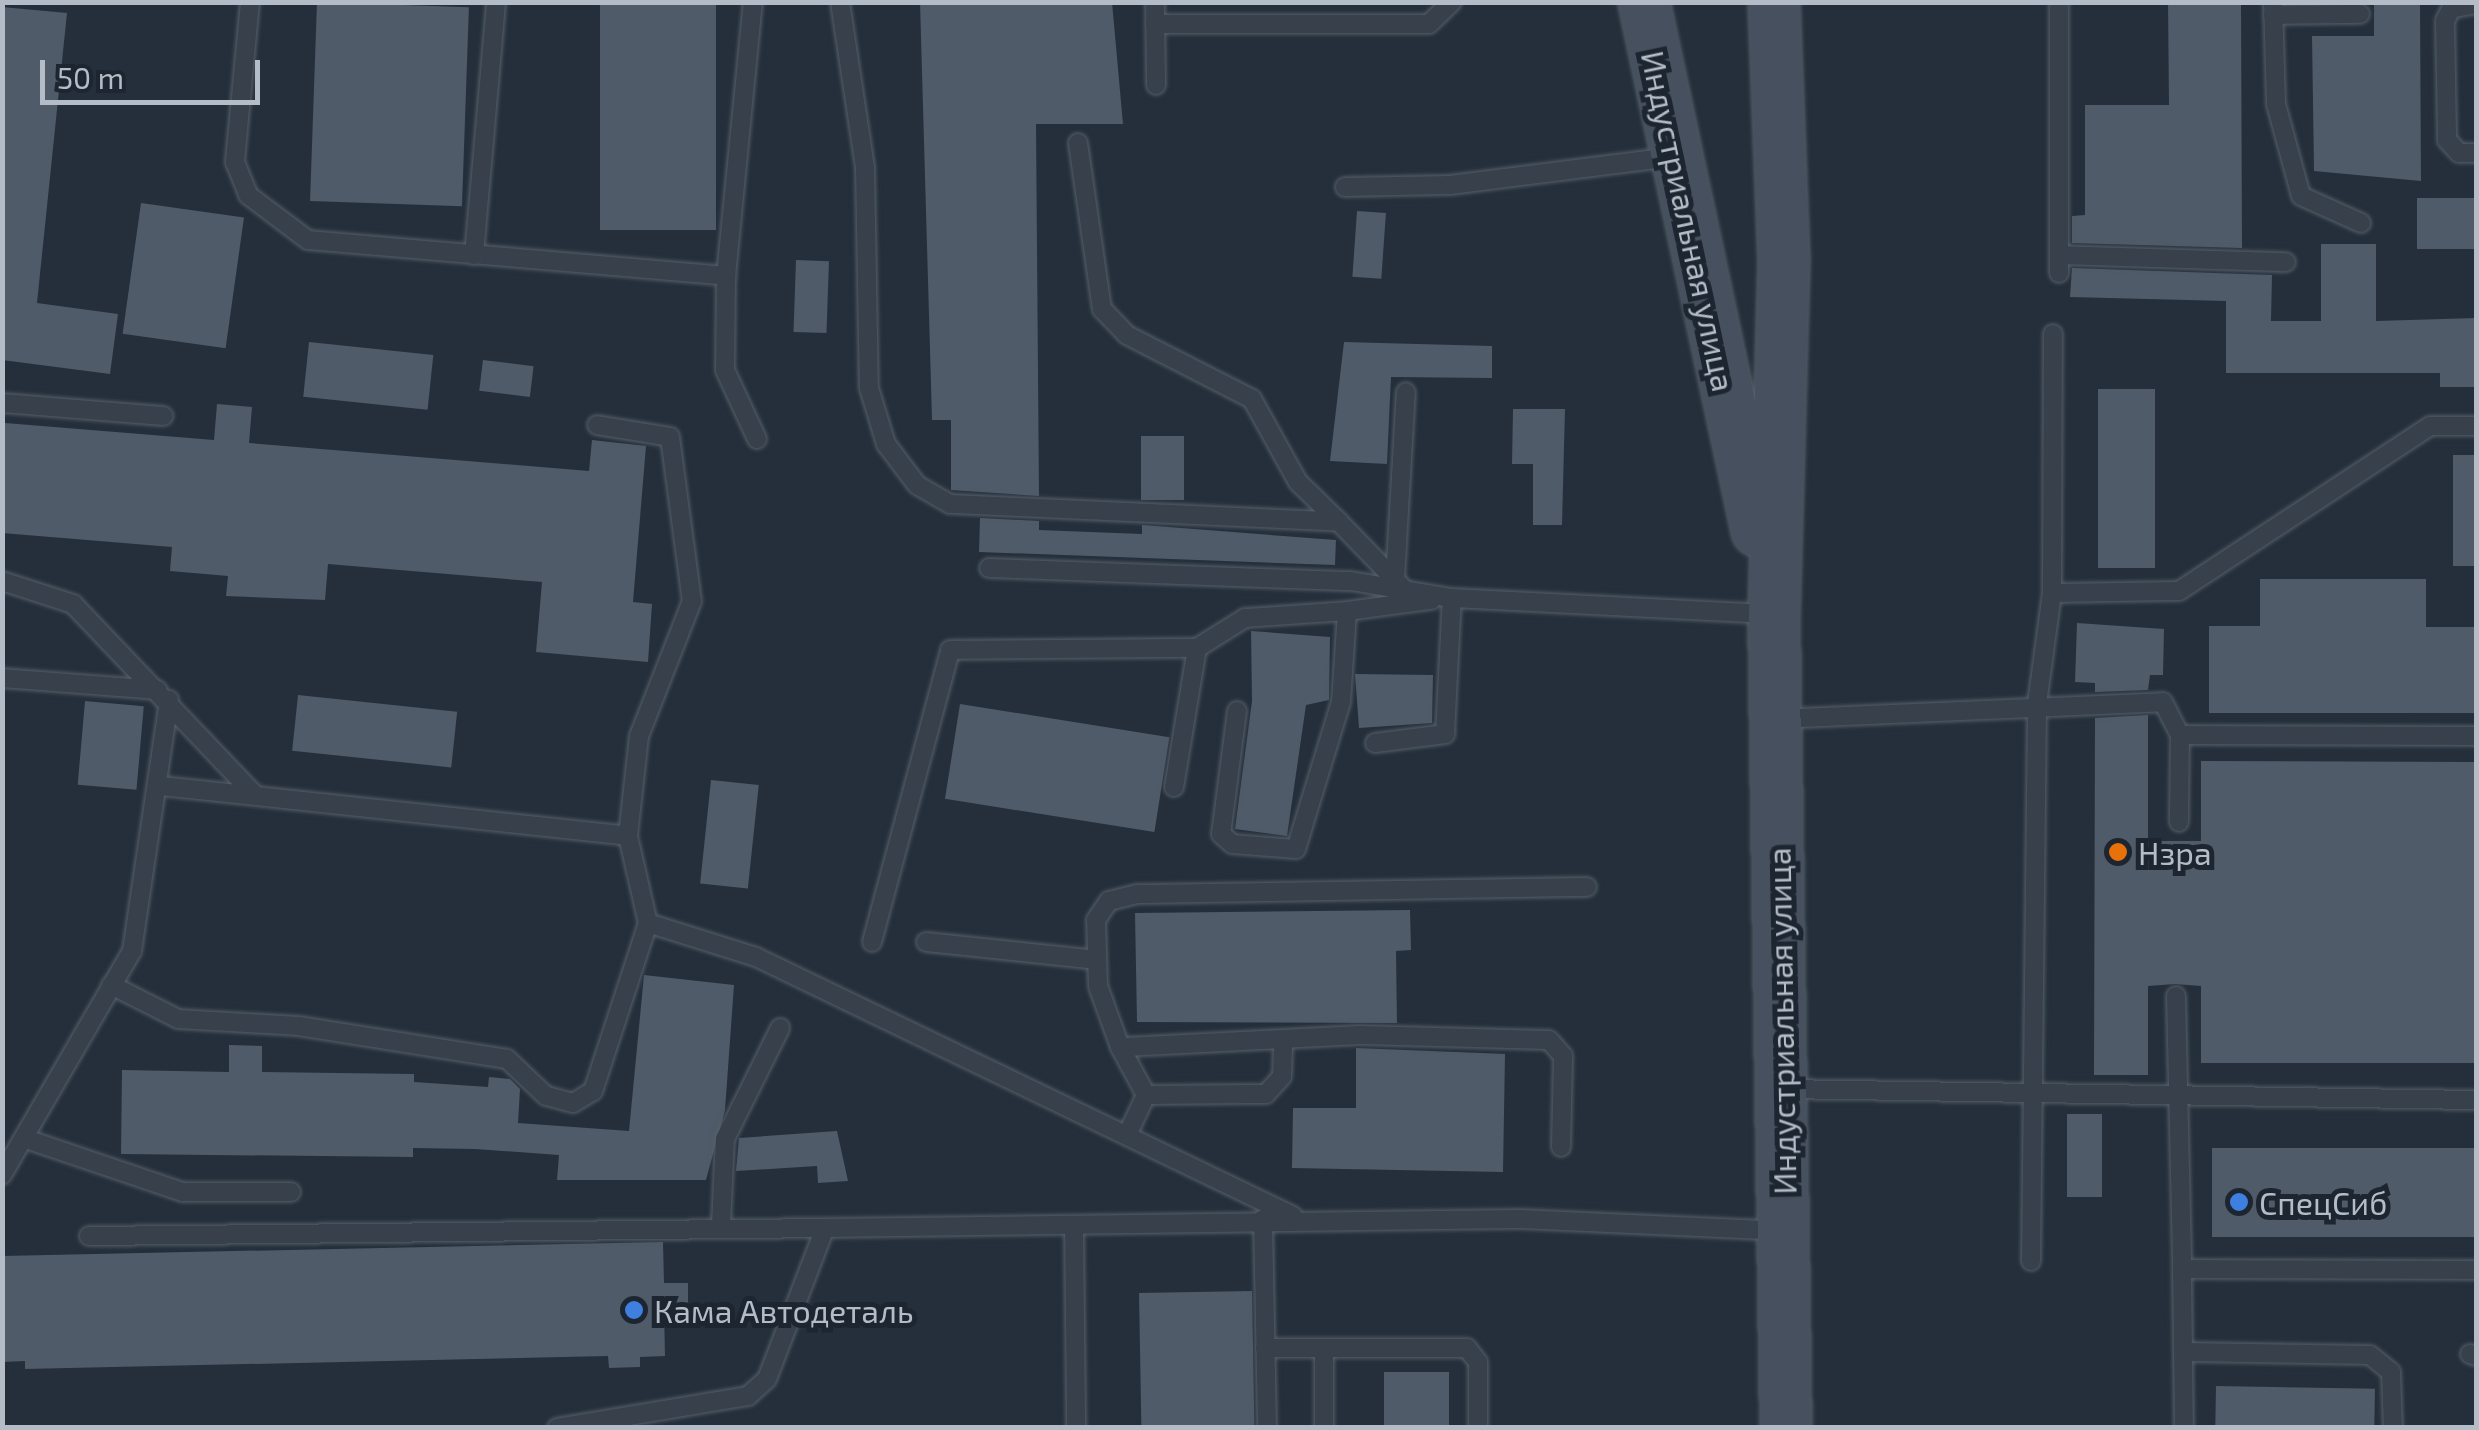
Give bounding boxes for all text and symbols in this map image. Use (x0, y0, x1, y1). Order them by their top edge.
scale bar (45, 40, 265, 102)
street label: Индустриальная улица (1634, 47, 1744, 395)
text: 50 m (57, 59, 124, 95)
place label: Нзра (2138, 833, 2212, 871)
marker: Нзра (2107, 841, 2129, 863)
street label: Индустриальная улица (1759, 847, 1803, 1195)
place label: СпецСиб (2259, 1183, 2387, 1221)
marker: СпецСиб (2228, 1191, 2250, 1213)
place label: Кама Автодеталь (654, 1291, 914, 1329)
marker: Кама Автодеталь (623, 1299, 645, 1321)

